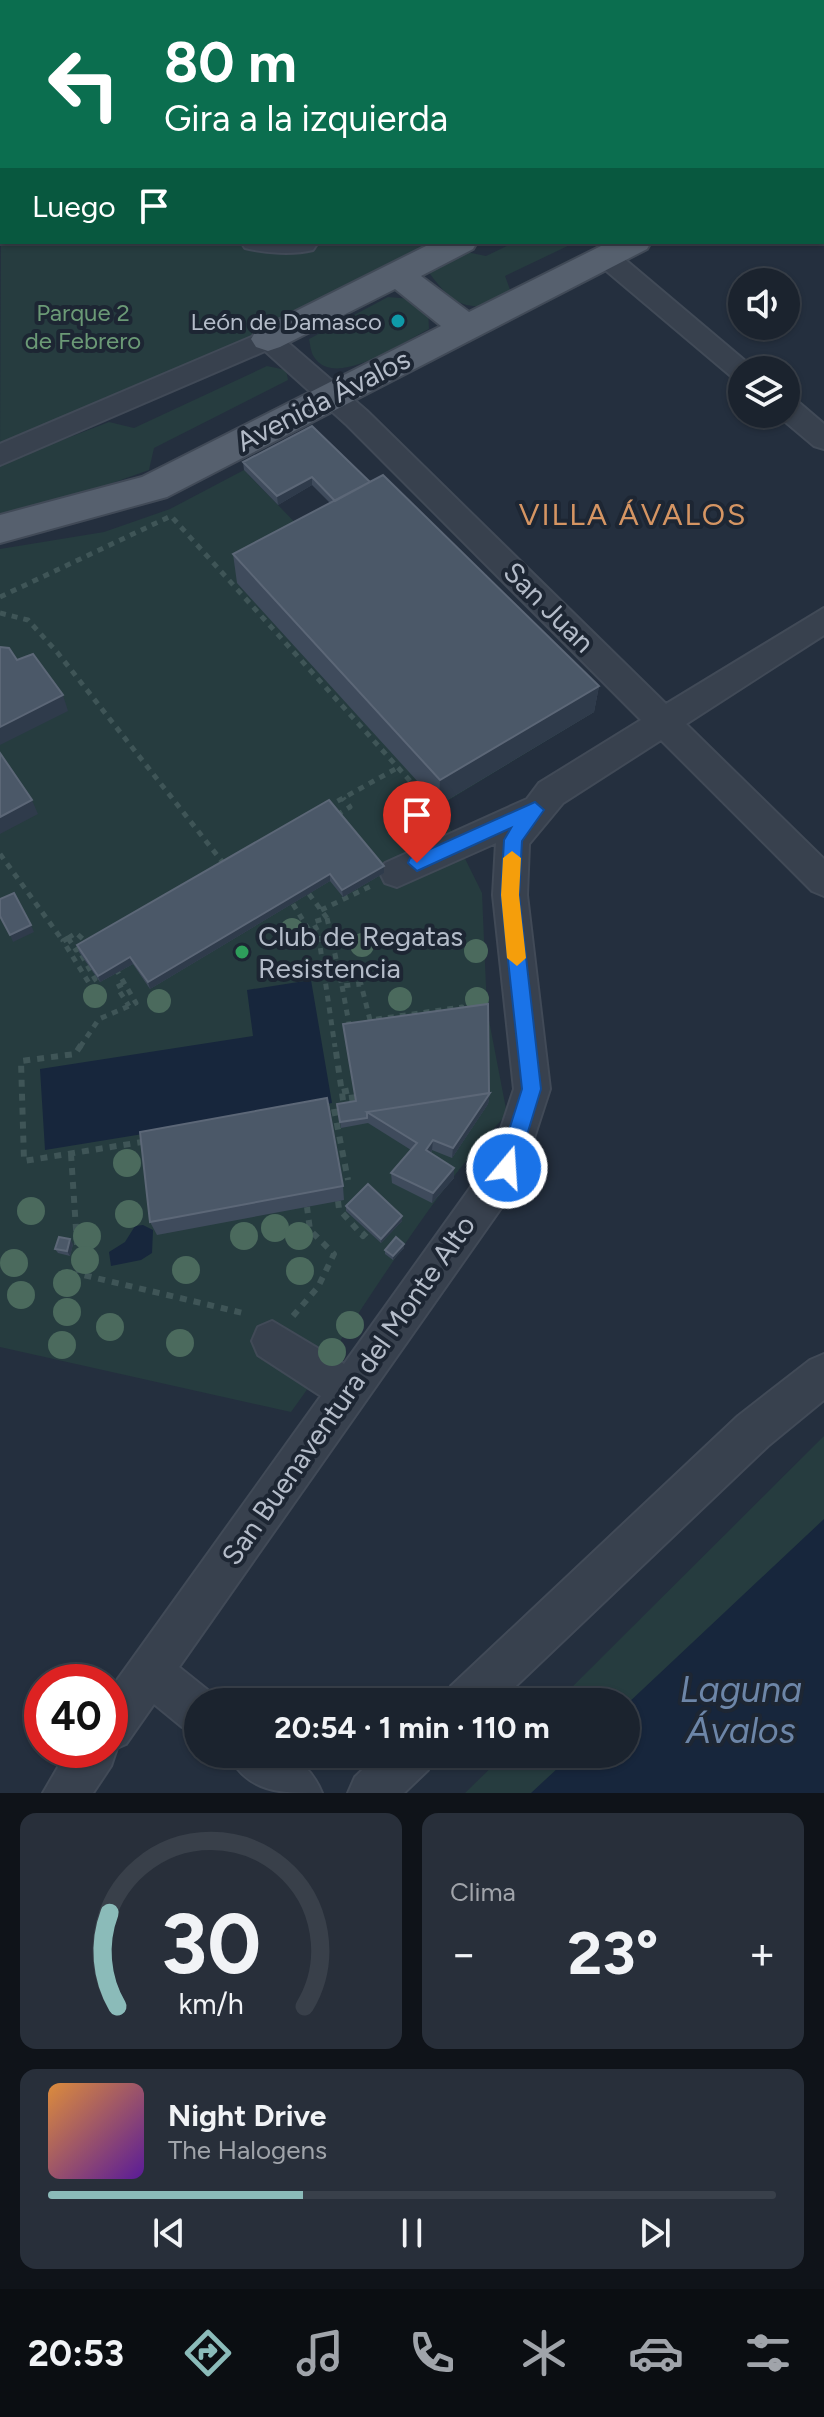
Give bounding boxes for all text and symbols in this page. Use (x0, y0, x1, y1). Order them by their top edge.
text: 80 m (164, 29, 297, 96)
icon: left (32, 32, 136, 136)
text: Gira a la izquierda (164, 97, 448, 140)
icon: arrive (132, 184, 176, 228)
text: Luego (32, 188, 116, 225)
map controls (728, 268, 800, 428)
button: sound (728, 268, 800, 340)
park label: Parque 2 de Febrero (25, 298, 141, 355)
place label: León de Damasco (191, 307, 382, 336)
marker: León de Damasco (389, 312, 407, 330)
street label: Avenida Ávalos (230, 342, 416, 458)
button: layers (728, 356, 800, 428)
district label: VILLA ÁVALOS (519, 496, 747, 533)
street label: San Juan (497, 555, 601, 659)
pin (383, 781, 451, 863)
icon: arrive (395, 793, 439, 837)
place label: Club de Regatas Resistencia (258, 919, 463, 985)
marker: Club de Regatas Resistencia (233, 943, 251, 961)
position arrow (465, 1126, 549, 1210)
street label: San Buenaventura del Monte Alto (214, 1209, 482, 1571)
speed limit sign: 40 (24, 1664, 128, 1768)
water label: Laguna Ávalos (680, 1668, 802, 1752)
text: 20:54 · 1 min · 110 m (274, 1709, 550, 1746)
text: Clima (450, 1876, 516, 1908)
text: 30 (161, 1894, 261, 1994)
text: 23° (568, 1917, 658, 1989)
text: − (450, 1927, 477, 1980)
text: + (749, 1927, 776, 1980)
text: km/h (178, 1987, 244, 2021)
text: Night Drive (168, 2097, 326, 2134)
text: The Halogens (168, 2134, 327, 2166)
icon: previous (147, 2211, 191, 2255)
icon: pause (390, 2211, 434, 2255)
icon: next (633, 2211, 677, 2255)
icon: directions (180, 2325, 236, 2381)
icon: music (292, 2325, 348, 2381)
icon: phone (404, 2325, 460, 2381)
icon: climate (516, 2325, 572, 2381)
icon: car (628, 2325, 684, 2381)
icon: filters (740, 2325, 796, 2381)
text: 20:53 (28, 2332, 124, 2375)

